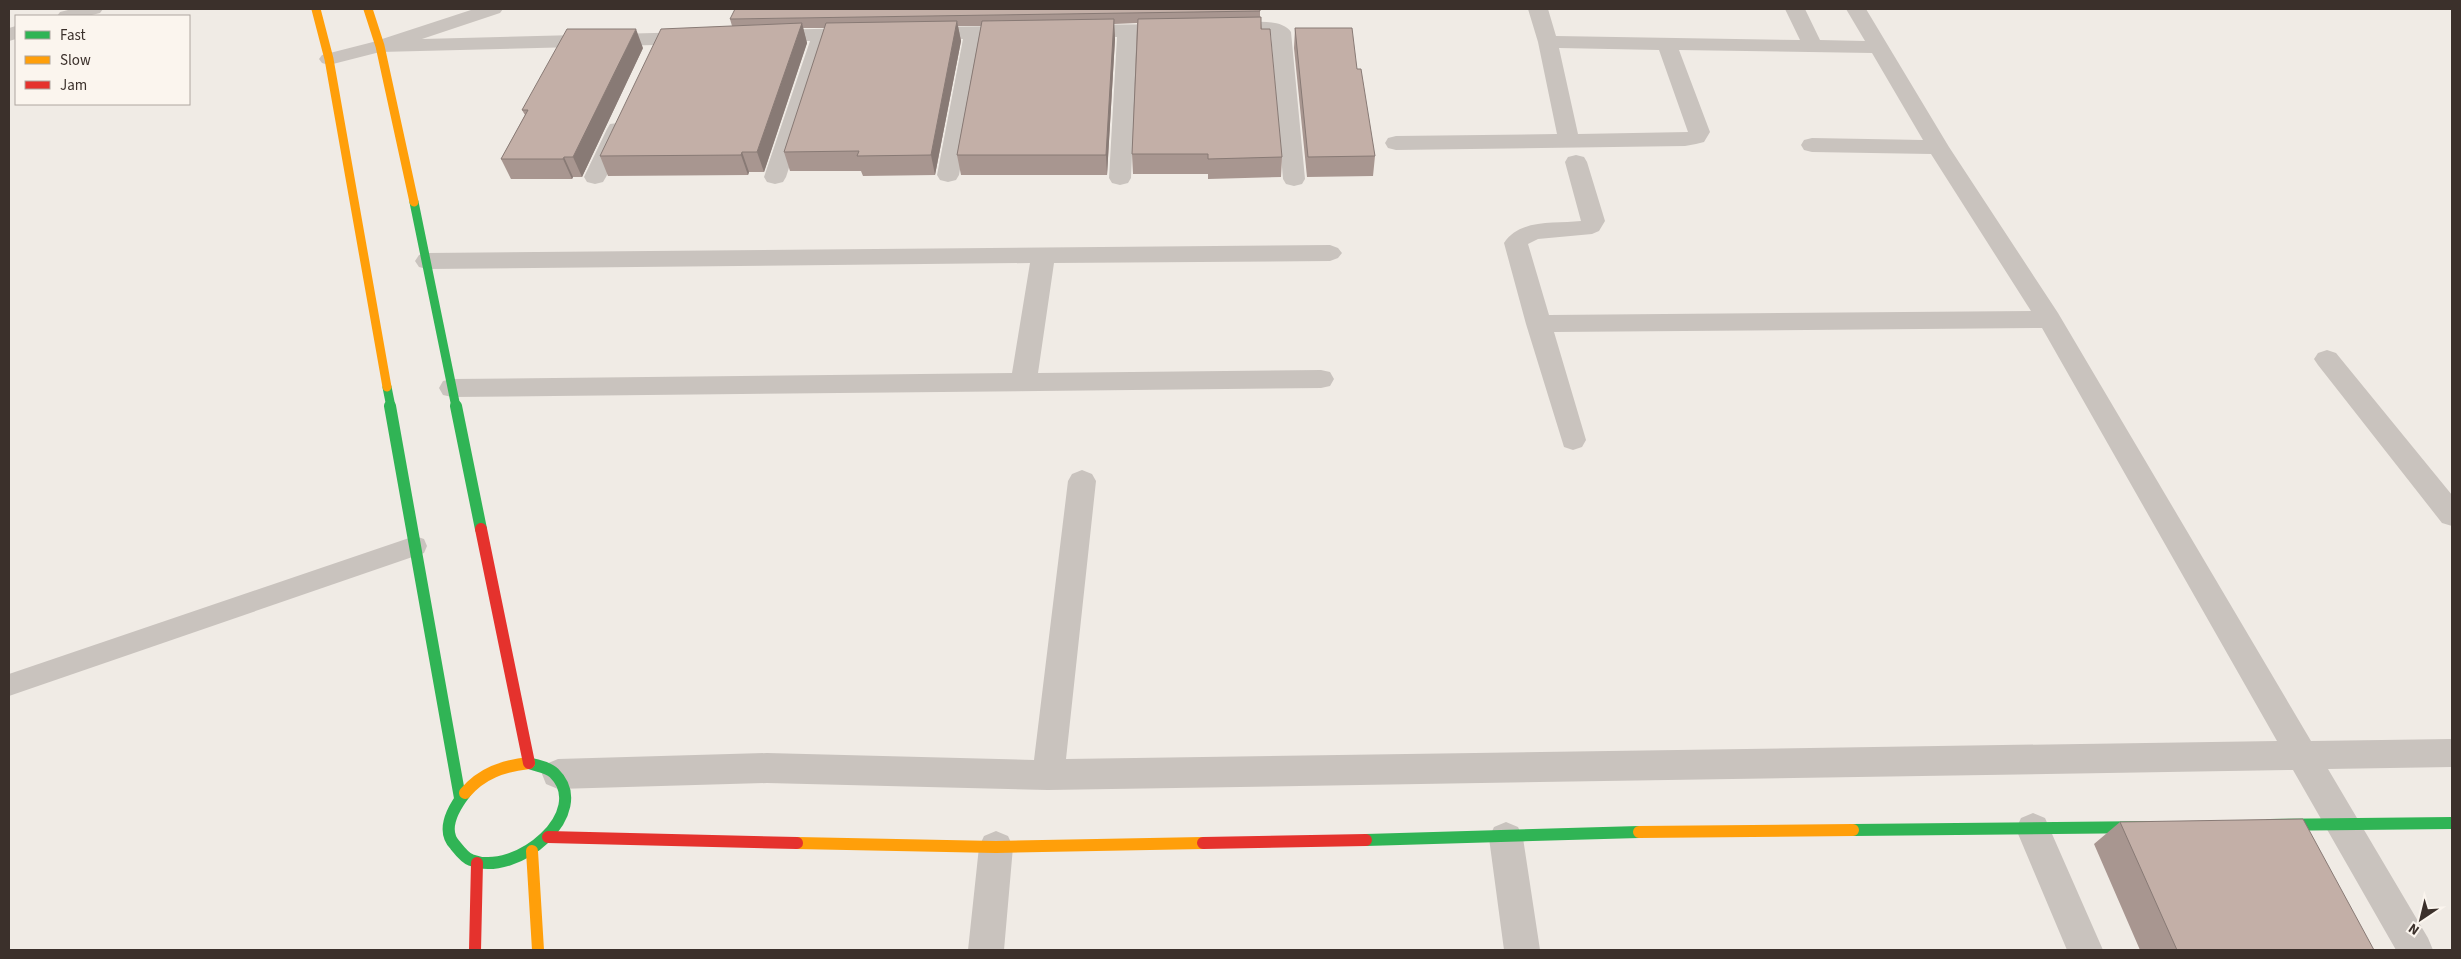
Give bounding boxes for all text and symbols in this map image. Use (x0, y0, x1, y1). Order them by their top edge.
legend (15, 15, 190, 105)
text: Fast (60, 25, 86, 46)
text: Slow (60, 50, 91, 71)
text: Jam (60, 75, 87, 96)
north arrow (2396, 894, 2446, 944)
text: N (2405, 918, 2424, 940)

